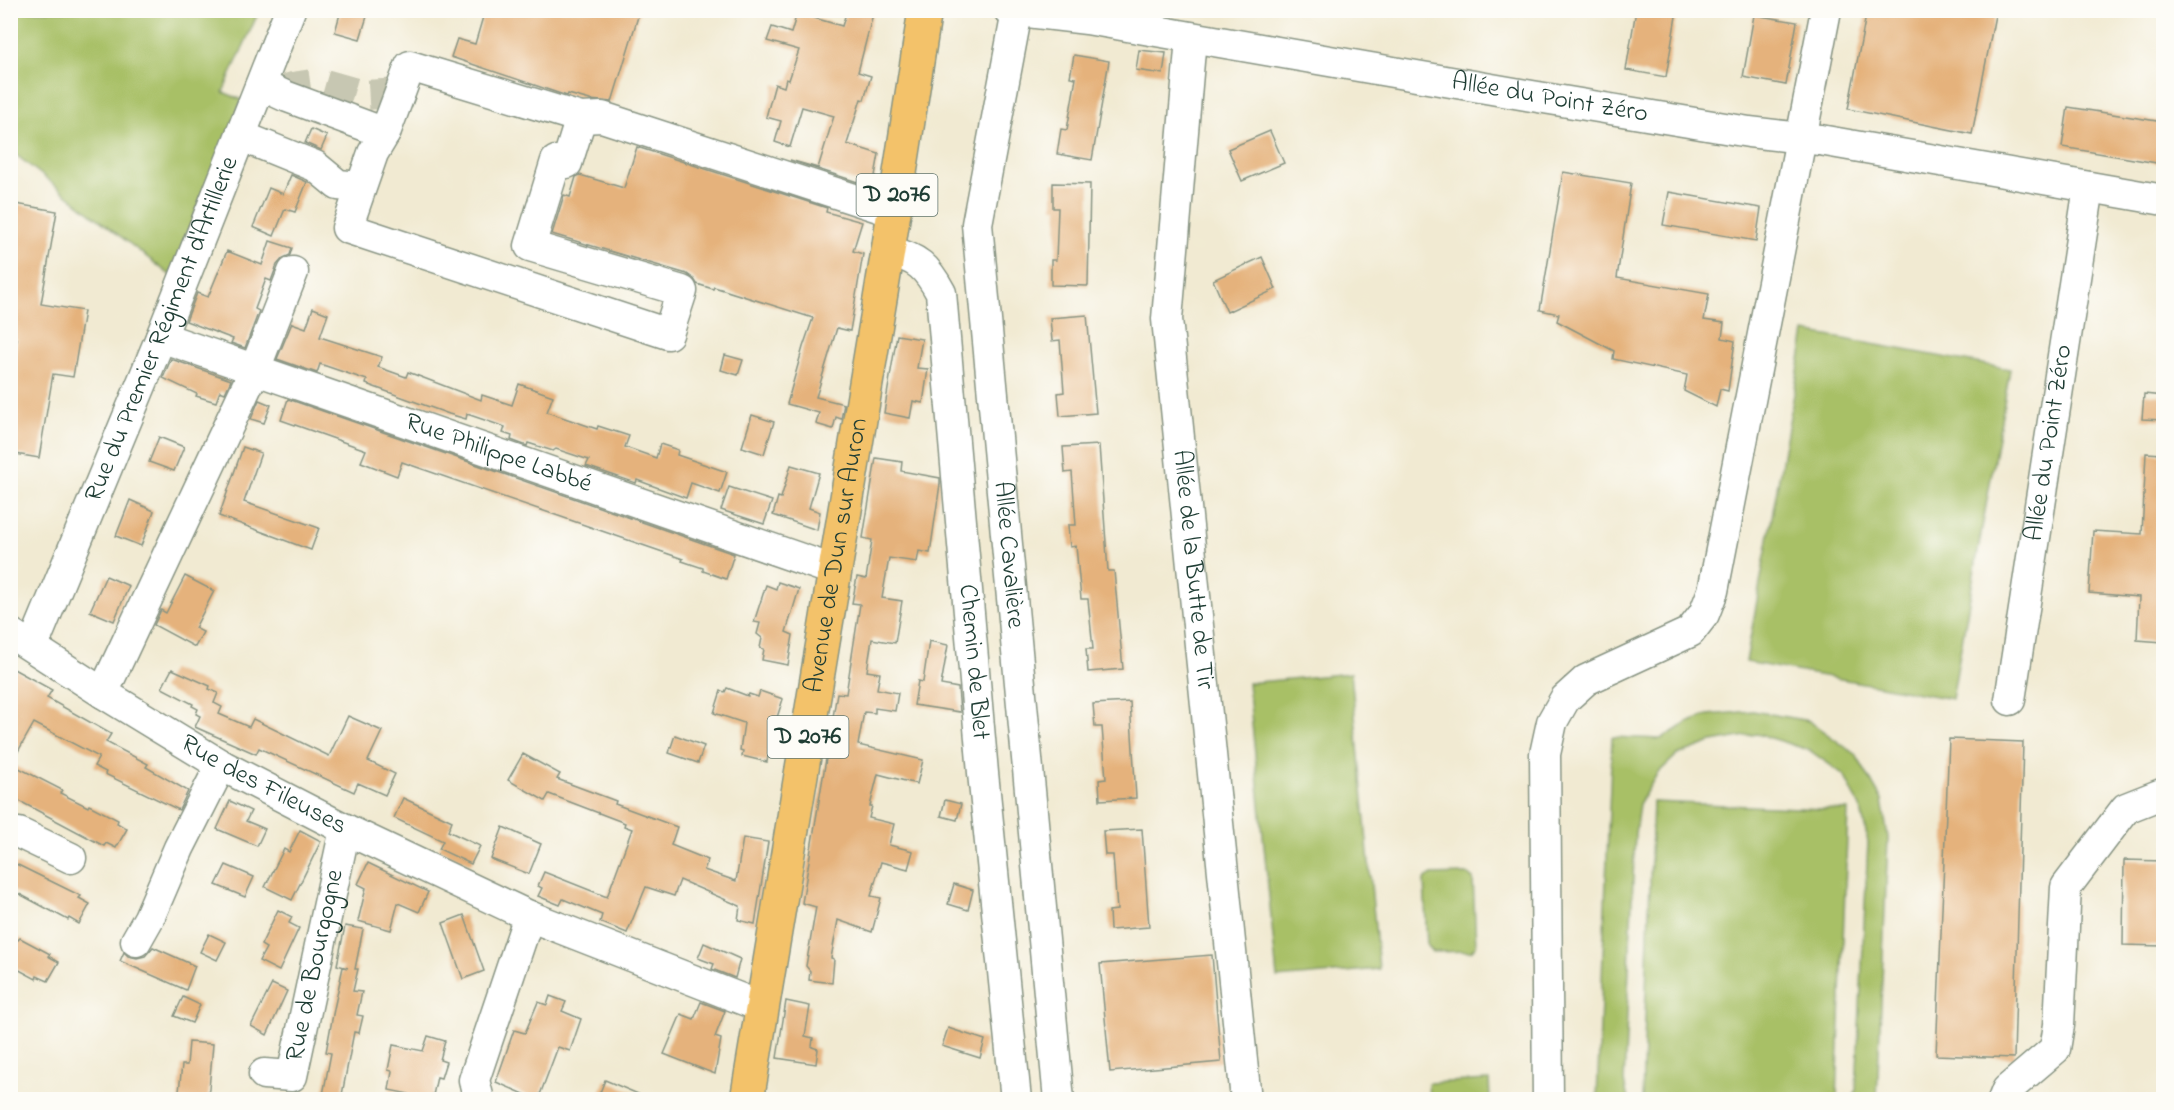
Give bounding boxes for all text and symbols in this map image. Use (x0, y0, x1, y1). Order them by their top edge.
street label: Allée du Point Zéro (1449, 63, 1651, 134)
street label: Rue du Premier Régiment d'Artillerie (76, 151, 249, 508)
road number: D 2076 (856, 174, 938, 216)
street label: Allée du Point Zéro (2016, 342, 2083, 544)
street label: Rue Philippe Labbé (400, 404, 597, 504)
street label: Avenue de Dun sur Auron (796, 415, 879, 696)
street label: Allée de la Butte de Tir (1161, 448, 1223, 692)
street label: Allée Cavalière (982, 480, 1034, 630)
street label: Chemin de Blet (948, 583, 999, 742)
road number: D 2076 (768, 716, 848, 758)
street label: Rue des Fileuses (173, 725, 353, 846)
street label: Rue de Bourgogne (277, 866, 355, 1065)

